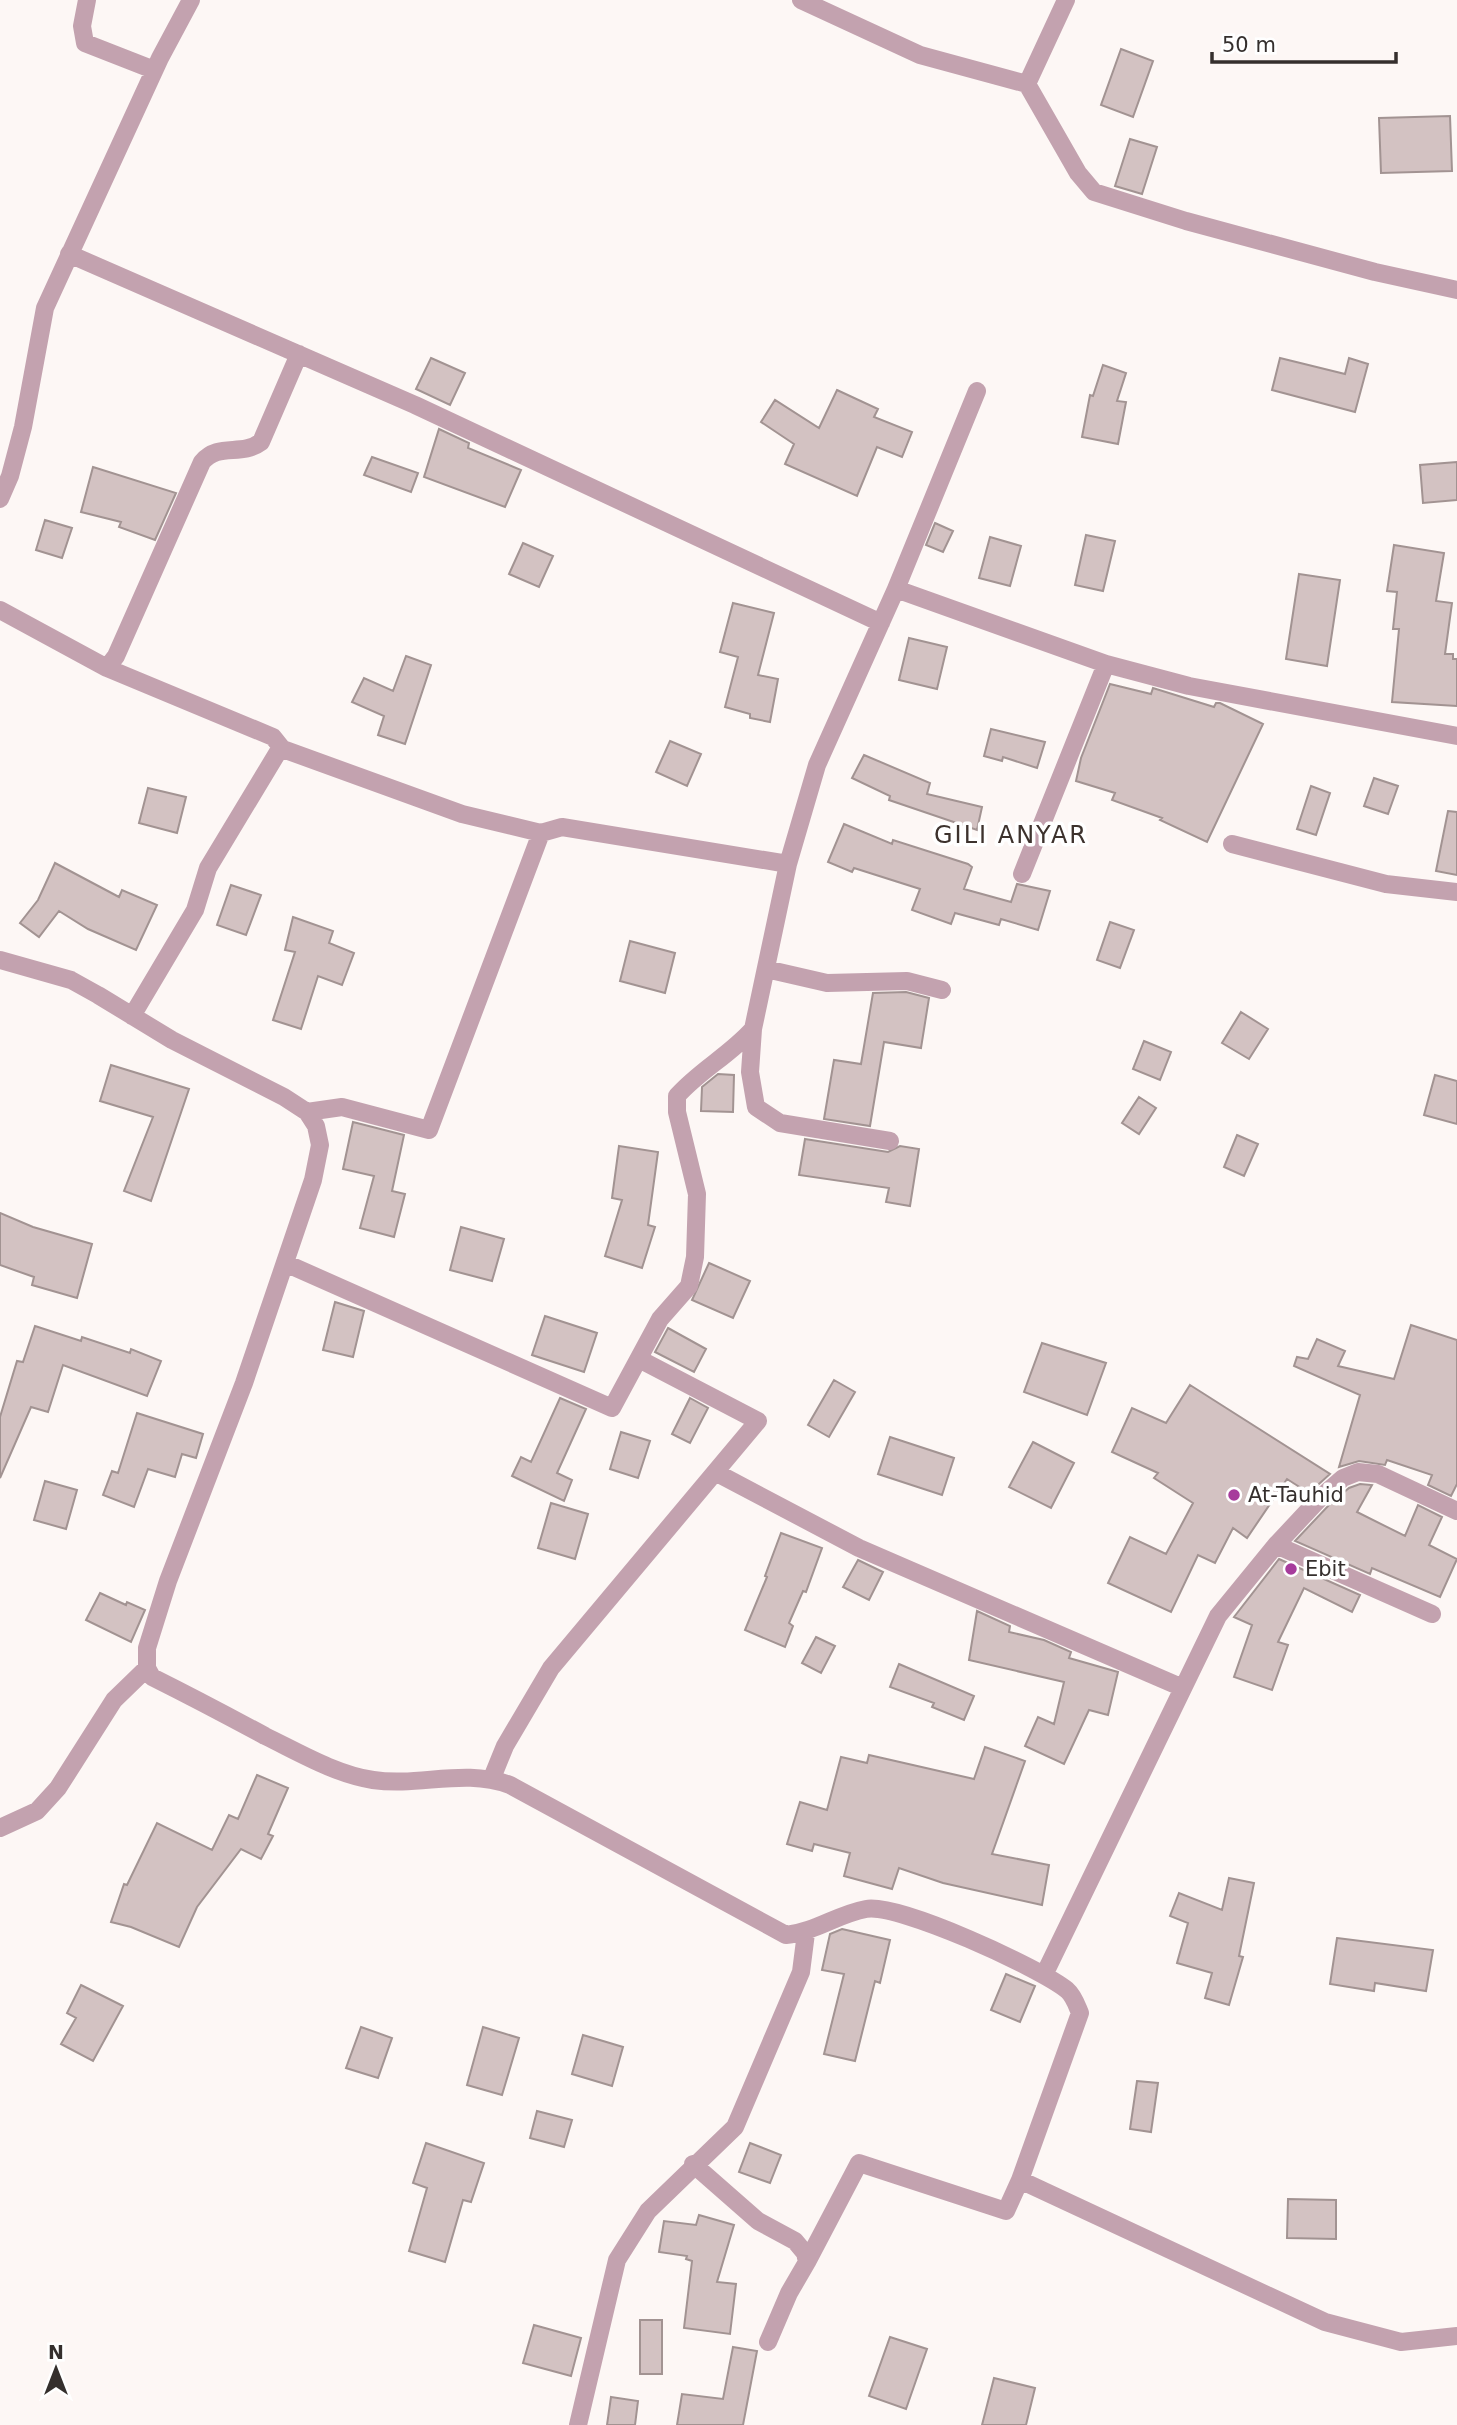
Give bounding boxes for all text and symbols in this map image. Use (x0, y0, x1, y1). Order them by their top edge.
scale bar (1212, 21, 1396, 65)
text: 50 m (1222, 33, 1276, 57)
district label: GILI ANYAR (934, 821, 1088, 849)
place label: At-Tauhid (1248, 1483, 1344, 1507)
marker: At-Tauhid (1226, 1487, 1242, 1503)
place label: Ebit (1305, 1557, 1346, 1581)
marker: Ebit (1283, 1561, 1299, 1577)
north arrow (21, 2334, 91, 2404)
text: N (48, 2341, 64, 2363)

